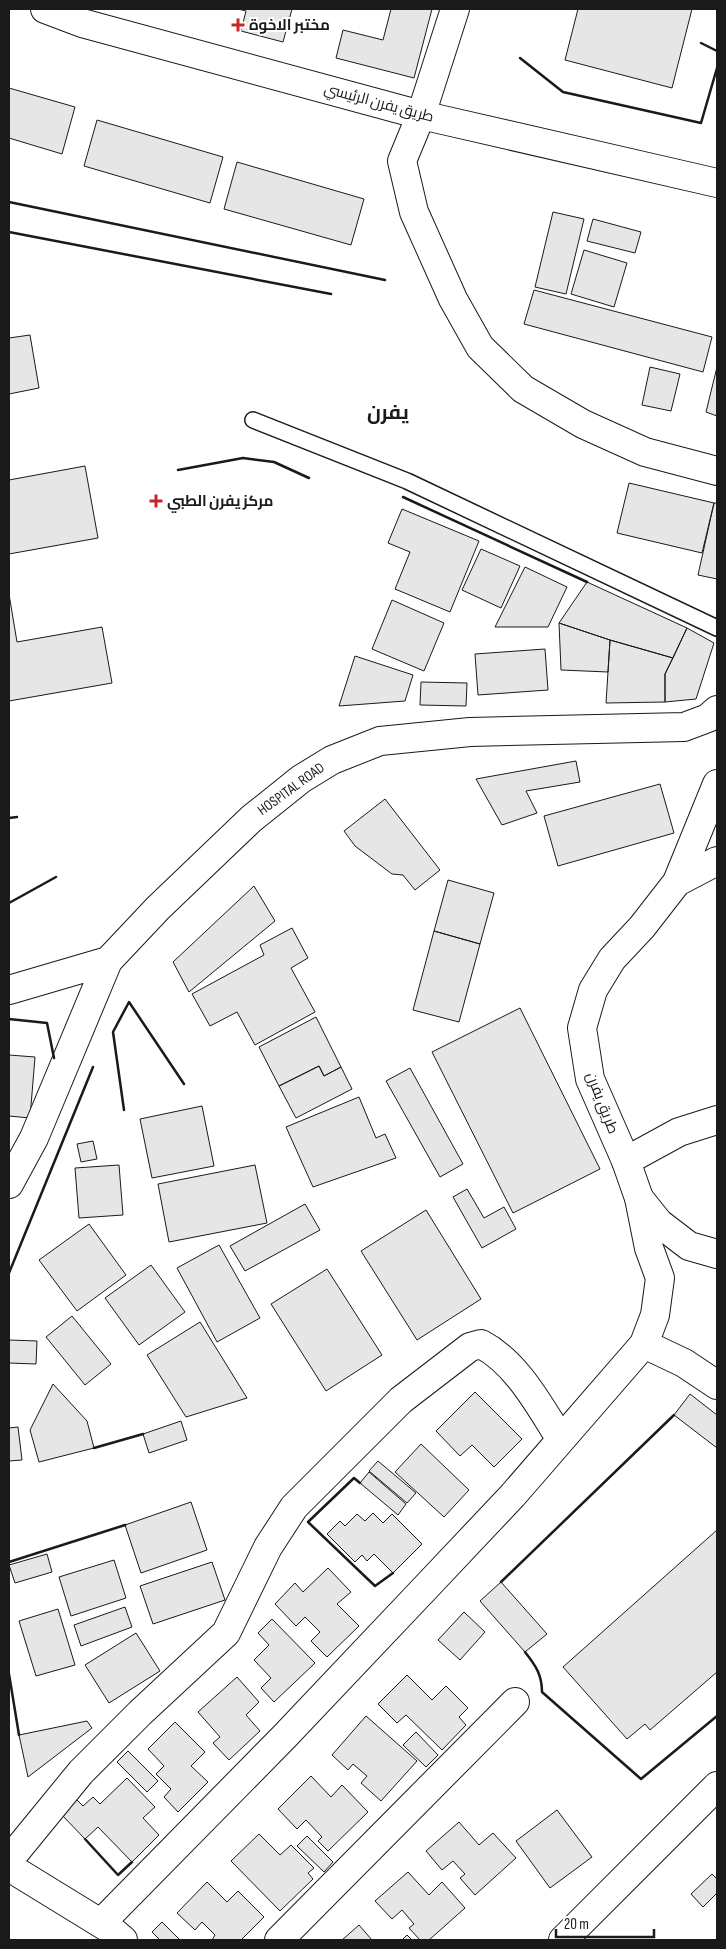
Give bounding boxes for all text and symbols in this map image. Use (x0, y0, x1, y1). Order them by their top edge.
place label: مختبر الاخوة (249, 16, 330, 35)
marker: مختبر الاخوة (231, 18, 245, 32)
street label: طريق يفرن الرئيسي (321, 79, 436, 129)
district label: يفرن (367, 401, 409, 425)
place label: مركز يفرن الطبي (167, 492, 273, 513)
marker: مركز يفرن الطبي (149, 494, 163, 508)
street label: HOSPITAL ROAD (254, 758, 328, 820)
street label: طريق يفرن (582, 1069, 622, 1137)
scale bar (556, 1906, 654, 1938)
text: 20 m (564, 1915, 589, 1934)

